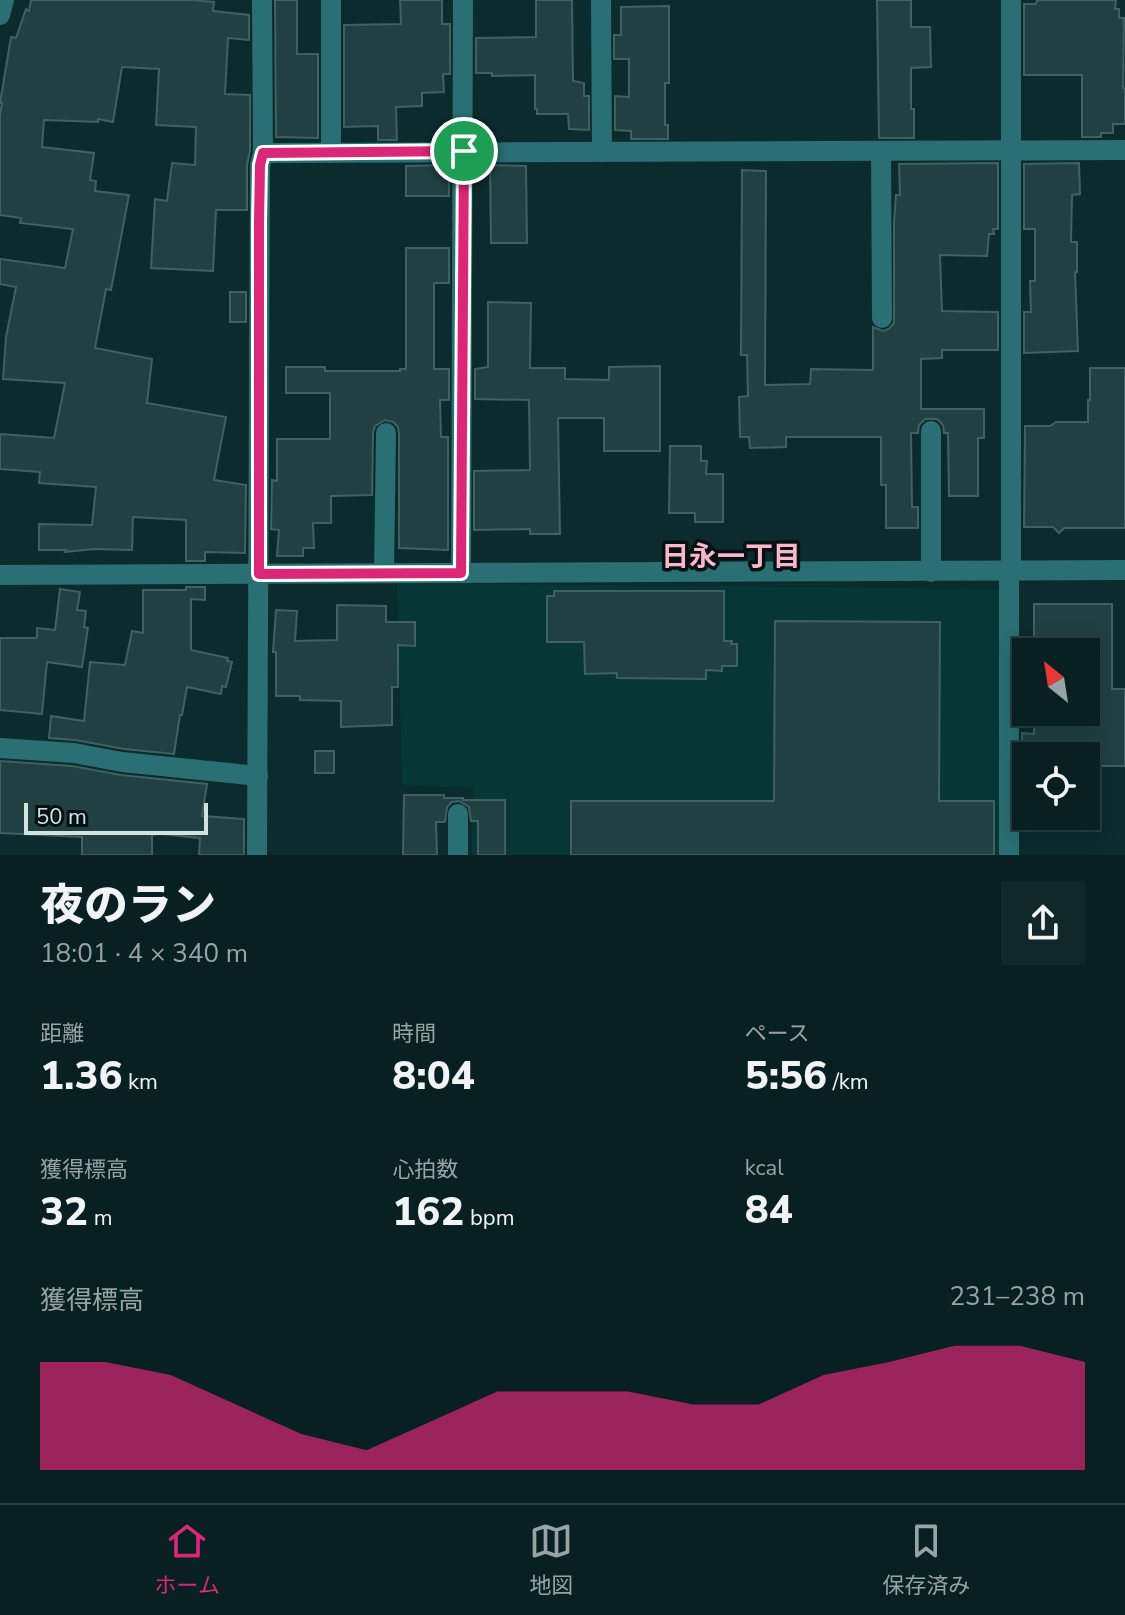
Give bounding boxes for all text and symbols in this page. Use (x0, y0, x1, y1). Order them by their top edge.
pin (430, 117, 498, 185)
icon: arrive (442, 129, 486, 173)
district label: 日永一丁目 (661, 538, 801, 576)
north arrow (1012, 638, 1100, 726)
map controls (1012, 638, 1100, 830)
button: locate (1012, 742, 1100, 830)
scale bar (24, 799, 208, 835)
text: 50 m (36, 802, 87, 832)
text: 夜のラン (40, 876, 216, 936)
button: share (1001, 881, 1085, 965)
text: 18:01 · 4 × 340 m (40, 936, 248, 971)
text: 距離 (40, 1019, 84, 1049)
text: 時間 (392, 1019, 436, 1049)
text: ペース (745, 1019, 810, 1049)
text: 1.36 (40, 1049, 122, 1103)
text: 8:04 (392, 1049, 475, 1103)
text: 5:56 (745, 1049, 827, 1103)
text: km (122, 1067, 158, 1097)
text: /km (827, 1067, 869, 1097)
text: kcal (745, 1153, 784, 1183)
text: 獲得標高 (40, 1155, 128, 1185)
text: 心拍数 (392, 1155, 458, 1185)
text: 84 (745, 1183, 793, 1237)
text: 32 (40, 1185, 88, 1239)
text: 162 (392, 1185, 464, 1239)
text: m (88, 1203, 113, 1233)
text: bpm (464, 1203, 514, 1233)
text: 231–238 m (949, 1279, 1085, 1314)
text: 獲得標高 (40, 1283, 144, 1318)
tab: ホーム (155, 1519, 220, 1601)
tab: 地図 (529, 1519, 573, 1601)
tab: 保存済み (882, 1519, 970, 1601)

